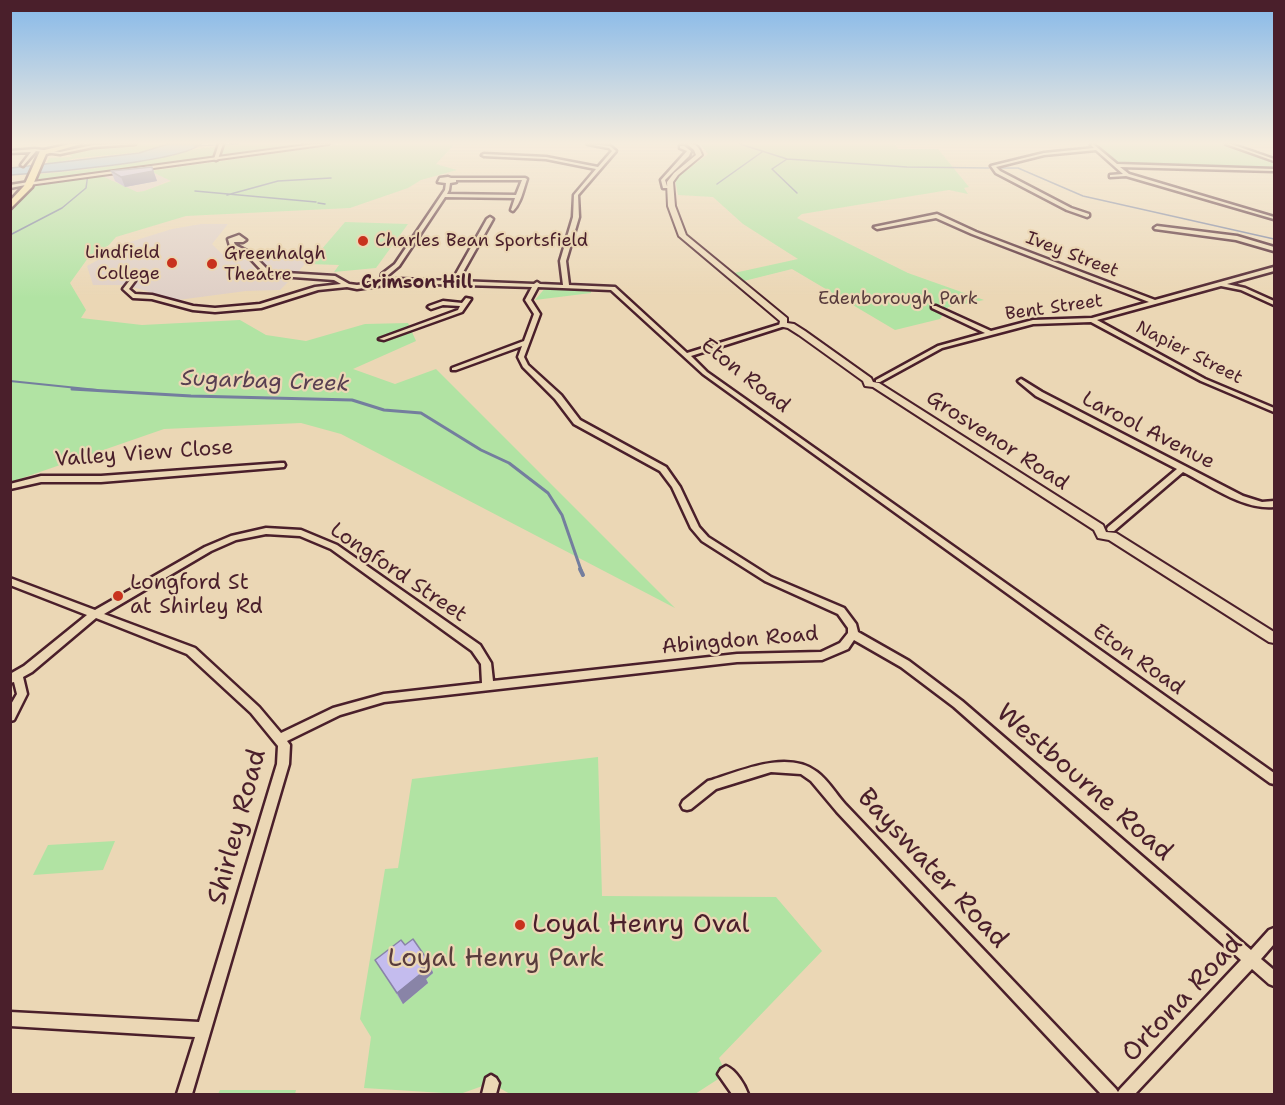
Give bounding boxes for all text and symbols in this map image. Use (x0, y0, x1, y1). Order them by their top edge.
street label: Ivey Street (1023, 227, 1121, 283)
place label: Charles Bean Sportsfield (375, 230, 588, 252)
marker: Charles Bean Sportsfield (356, 234, 370, 248)
place label: Lindfield College (85, 242, 160, 284)
place label: Greenhalgh Theatre (224, 243, 326, 286)
marker: Lindfield College (165, 256, 179, 270)
marker: Greenhalgh Theatre (205, 257, 219, 271)
district label: Crimson Hill (361, 272, 473, 294)
park label: Edenborough Park (818, 288, 978, 310)
street label: Bent Street (1004, 290, 1104, 326)
street label: Napier Street (1132, 317, 1246, 389)
street label: Eton Road (695, 333, 795, 419)
water label: Sugarbag Creek (180, 366, 350, 398)
street label: Grosvenor Road (921, 386, 1073, 496)
street label: Larool Avenue (1077, 387, 1219, 475)
street label: Valley View Close (54, 435, 234, 473)
street label: Longford Street (325, 518, 471, 628)
place label: Longford St at Shirley Rd (130, 571, 263, 621)
marker: Longford St at Shirley Rd (111, 589, 125, 603)
street label: Eton Road (1087, 619, 1189, 701)
street label: Abingdon Road (661, 622, 819, 660)
street label: Westbourne Road (989, 698, 1179, 868)
street label: Shirley Road (202, 746, 274, 908)
street label: Bayswater Road (850, 783, 1014, 955)
place label: Loyal Henry Oval (532, 909, 749, 941)
marker: Loyal Henry Oval (513, 918, 527, 932)
street label: Ortona Road (1116, 929, 1250, 1069)
park label: Loyal Henry Park (388, 943, 604, 975)

